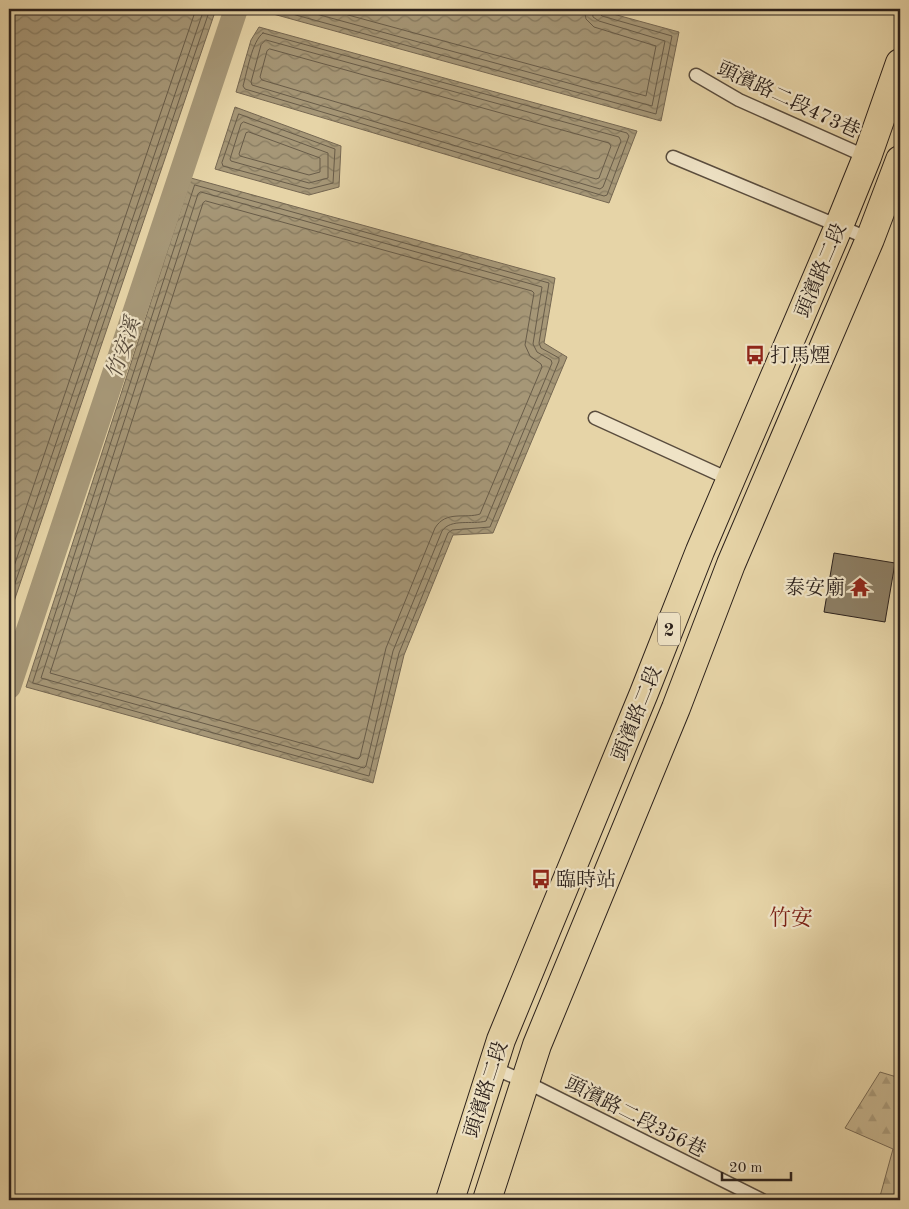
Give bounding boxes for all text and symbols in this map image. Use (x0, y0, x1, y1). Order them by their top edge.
street label: 頭濱路二段473巷 (714, 56, 864, 143)
street label: 頭濱路二段 (790, 220, 851, 321)
water label: 竹安溪 (102, 313, 145, 382)
bus stop icon: 打馬煙 (744, 344, 766, 366)
place label: 打馬煙 (770, 345, 830, 367)
place label: 泰安廟 (785, 576, 845, 599)
temple icon: 泰安廟 (849, 576, 871, 598)
road number: 2 (658, 612, 680, 646)
street label: 頭濱路二段 (607, 663, 666, 764)
bus stop icon: 臨時站 (530, 868, 552, 890)
place label: 臨時站 (556, 869, 616, 891)
district label: 竹安 (769, 906, 813, 930)
street label: 頭濱路二段 (459, 1038, 512, 1140)
street label: 頭濱路二段356巷 (562, 1071, 710, 1162)
scale bar (722, 1149, 790, 1181)
text: 20 m (729, 1161, 763, 1176)

